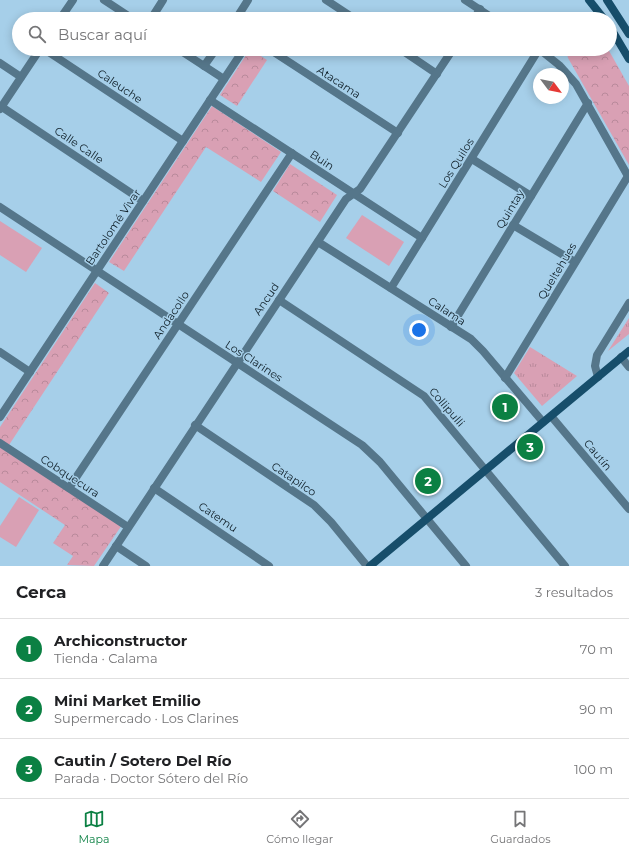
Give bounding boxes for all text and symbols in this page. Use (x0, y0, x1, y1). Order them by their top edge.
search box (12, 12, 617, 56)
icon: search (26, 23, 48, 45)
text: Buscar aquí (58, 25, 147, 44)
street label: Atacama (314, 63, 364, 101)
street label: Caleuche (95, 66, 146, 106)
north arrow (533, 68, 569, 104)
street label: Calle Calle (52, 123, 107, 167)
street label: Los Quilos (435, 135, 477, 191)
street label: Buin (307, 147, 337, 173)
street label: Bartolomé Vivar (82, 186, 144, 268)
street label: Quintay (493, 187, 527, 231)
street label: Queltehues (535, 239, 580, 302)
street label: Ancud (250, 280, 282, 318)
street label: Andacollo (150, 288, 192, 342)
street label: Calama (426, 294, 468, 328)
your location (409, 320, 429, 340)
street label: Los Clarines (223, 337, 286, 385)
street label: Collipulli (426, 385, 468, 429)
pin: 1 (492, 392, 518, 422)
pin: 3 (517, 432, 543, 462)
street label: Cautín (581, 437, 615, 473)
street label: Cobquecura (38, 452, 102, 500)
street label: Catapilco (269, 459, 319, 499)
pin: 2 (415, 466, 441, 496)
street label: Catemu (196, 499, 240, 535)
text: Cerca (16, 582, 66, 602)
text: 3 resultados (535, 584, 613, 600)
text: Archiconstructor (54, 631, 187, 650)
text: 1 (26, 641, 32, 657)
text: 70 m (580, 641, 613, 657)
text: Tienda · Calama (54, 650, 158, 666)
text: Mini Market Emilio (54, 691, 201, 710)
text: 2 (25, 701, 33, 717)
text: 90 m (579, 701, 613, 717)
text: Supermercado · Los Clarines (54, 710, 239, 726)
text: Cautin / Sotero Del Río (54, 751, 232, 770)
text: 3 (25, 761, 33, 777)
text: 100 m (574, 761, 613, 777)
text: Parada · Doctor Sótero del Río (54, 770, 248, 786)
tab: Mapa (78, 808, 109, 846)
tab: Cómo llegar (266, 808, 333, 846)
tab: Guardados (490, 808, 551, 846)

